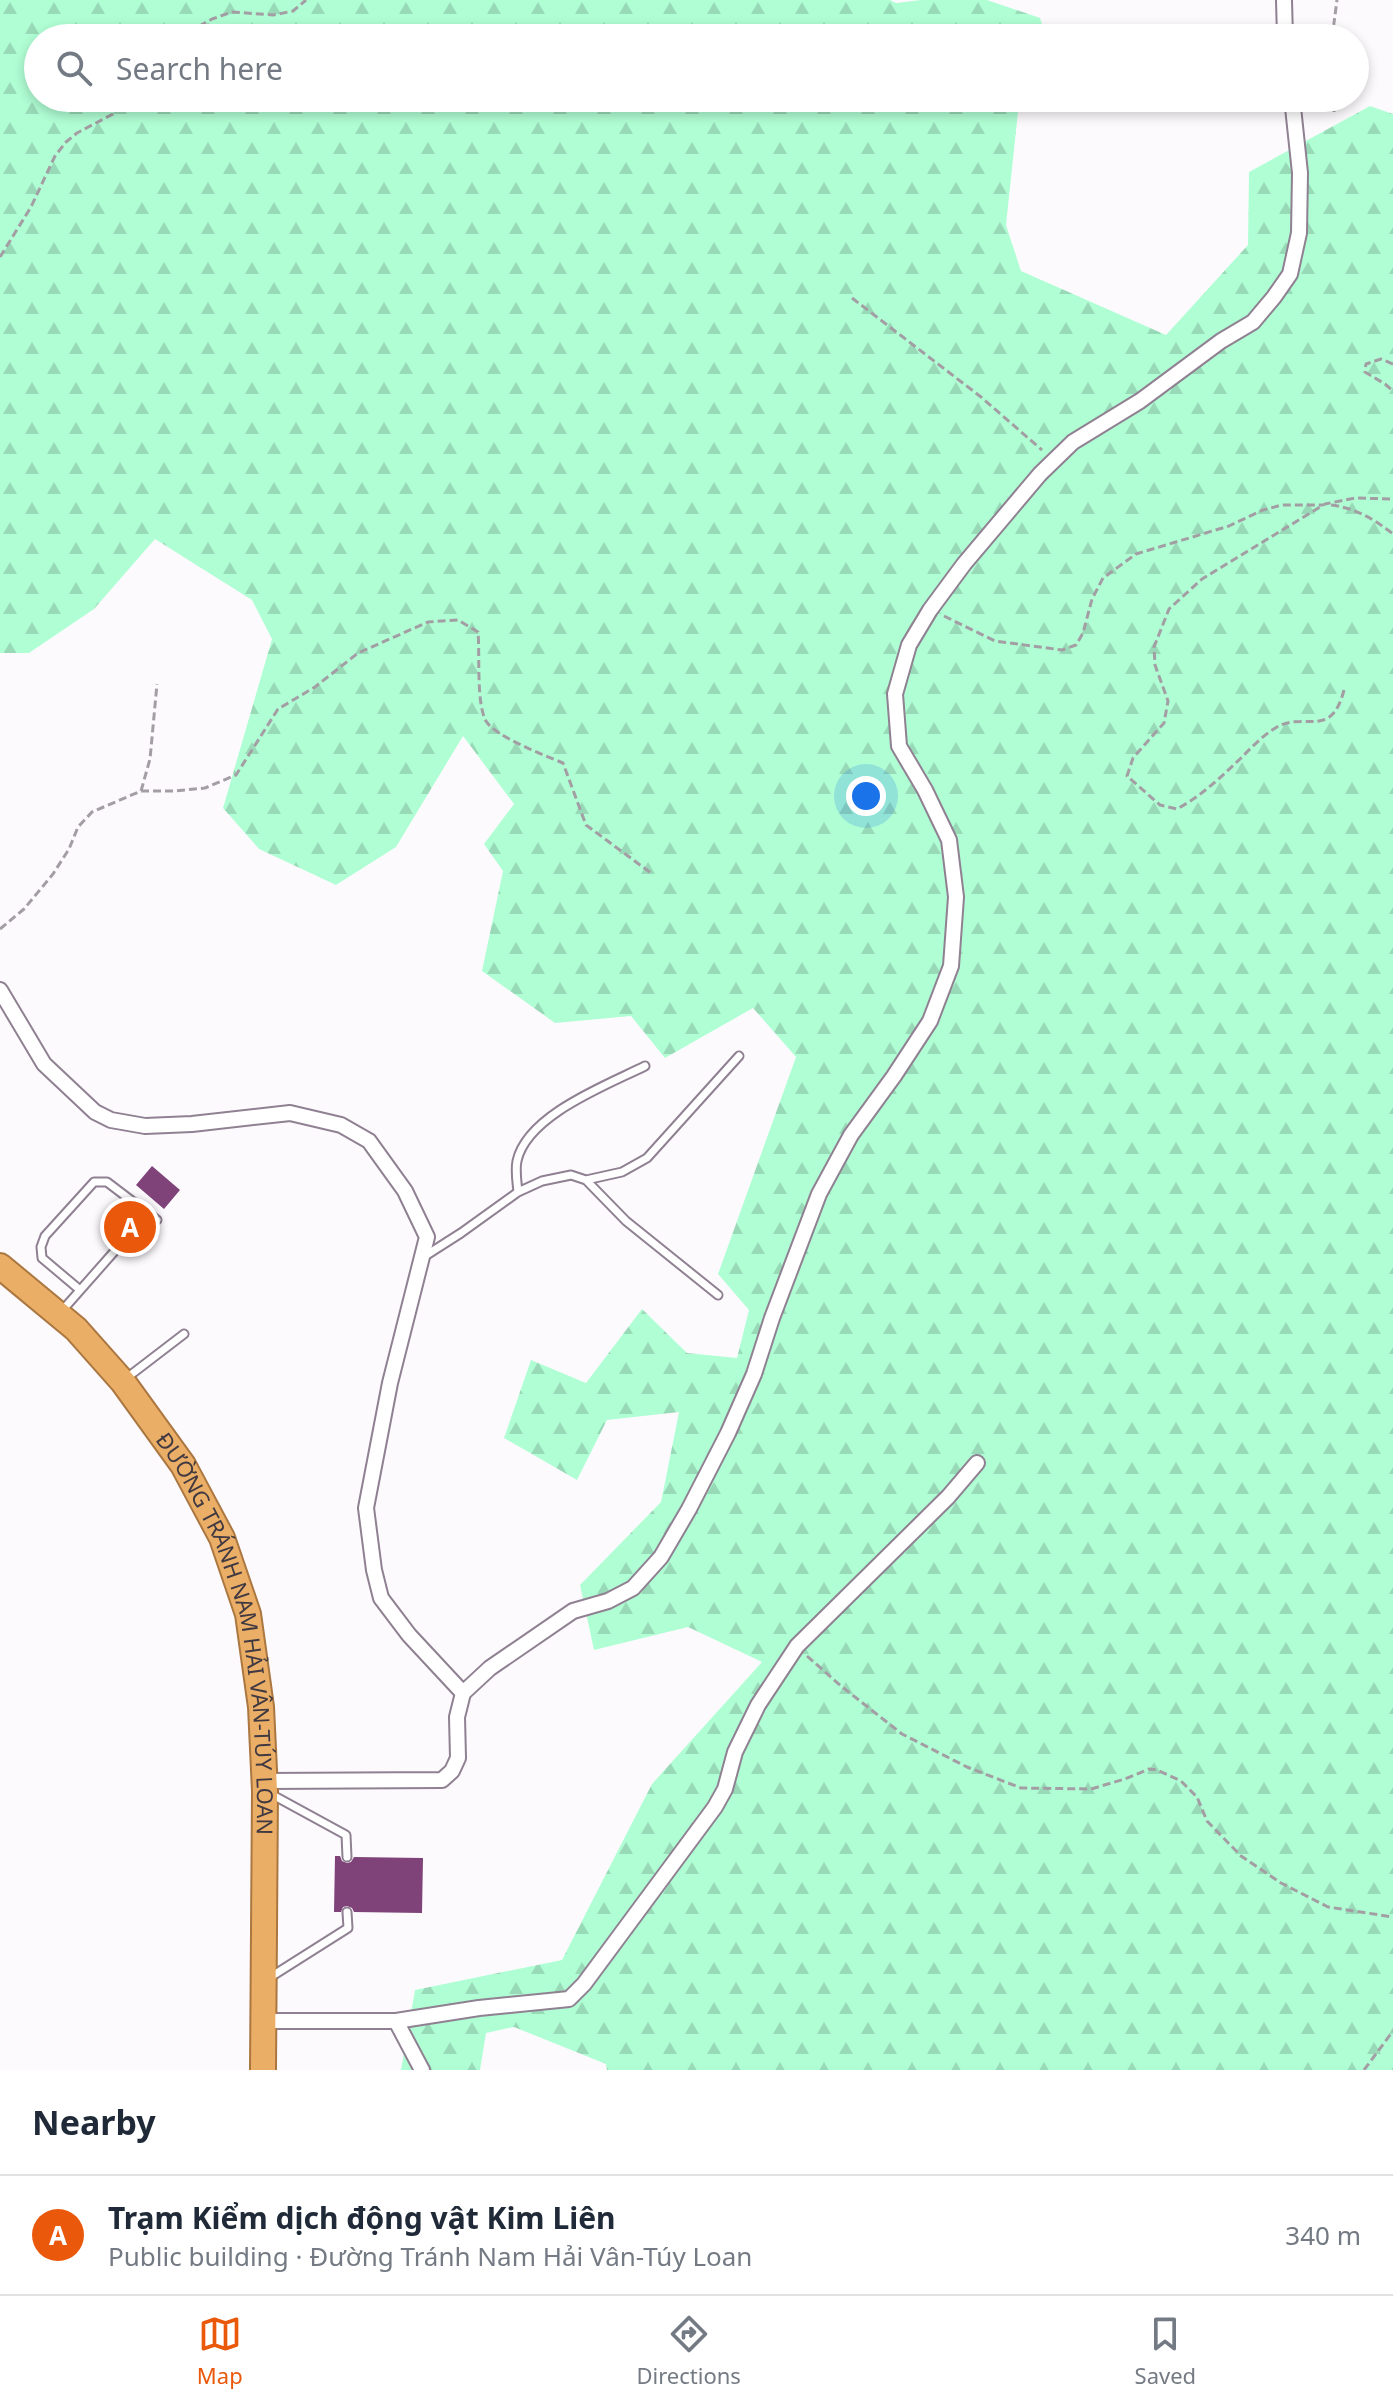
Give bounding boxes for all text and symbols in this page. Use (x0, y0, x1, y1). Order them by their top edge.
search box (24, 24, 1369, 112)
icon: search (52, 46, 96, 90)
text: Search here (116, 48, 283, 89)
your location (846, 776, 886, 816)
pin: A (104, 1197, 156, 1257)
street label: ĐƯỜNG TRÁNH NAM HẢI VÂN-TÚY LOAN (150, 1426, 281, 1835)
text: Nearby (32, 2099, 156, 2145)
text: Trạm Kiểm dịch động vật Kim Liên (108, 2197, 616, 2238)
text: A (49, 2217, 67, 2253)
text: 340 m (1285, 2217, 1361, 2253)
text: Public building · Đường Tránh Nam Hải Vân-Túy Loan (108, 2238, 752, 2274)
tab: Map (197, 2312, 243, 2390)
tab: Directions (636, 2312, 741, 2390)
tab: Saved (1135, 2312, 1196, 2390)

